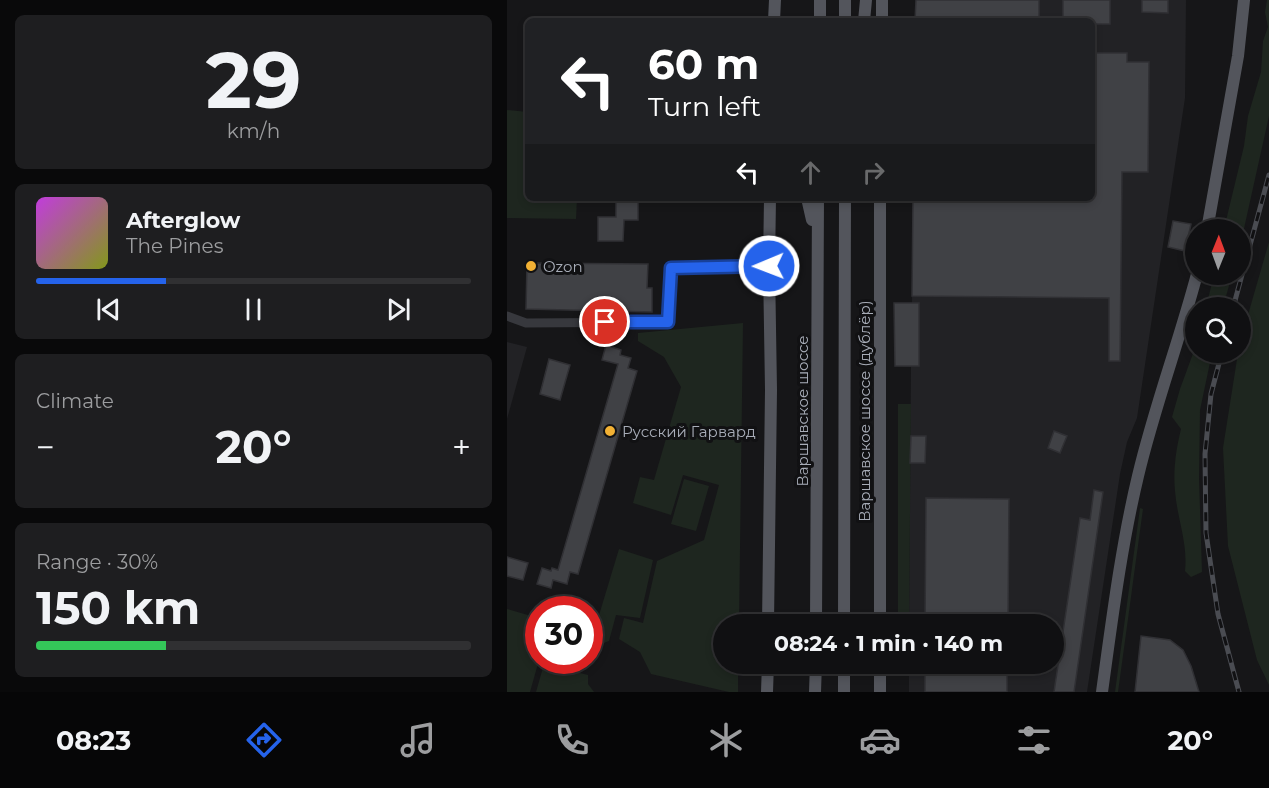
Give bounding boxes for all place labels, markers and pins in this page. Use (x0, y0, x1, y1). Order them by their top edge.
place label: Ozon (543, 257, 583, 276)
marker: Ozon (524, 259, 538, 273)
pin (579, 296, 630, 347)
place label: Русский Гарвард (622, 422, 756, 441)
marker: Русский Гарвард (603, 424, 617, 438)

